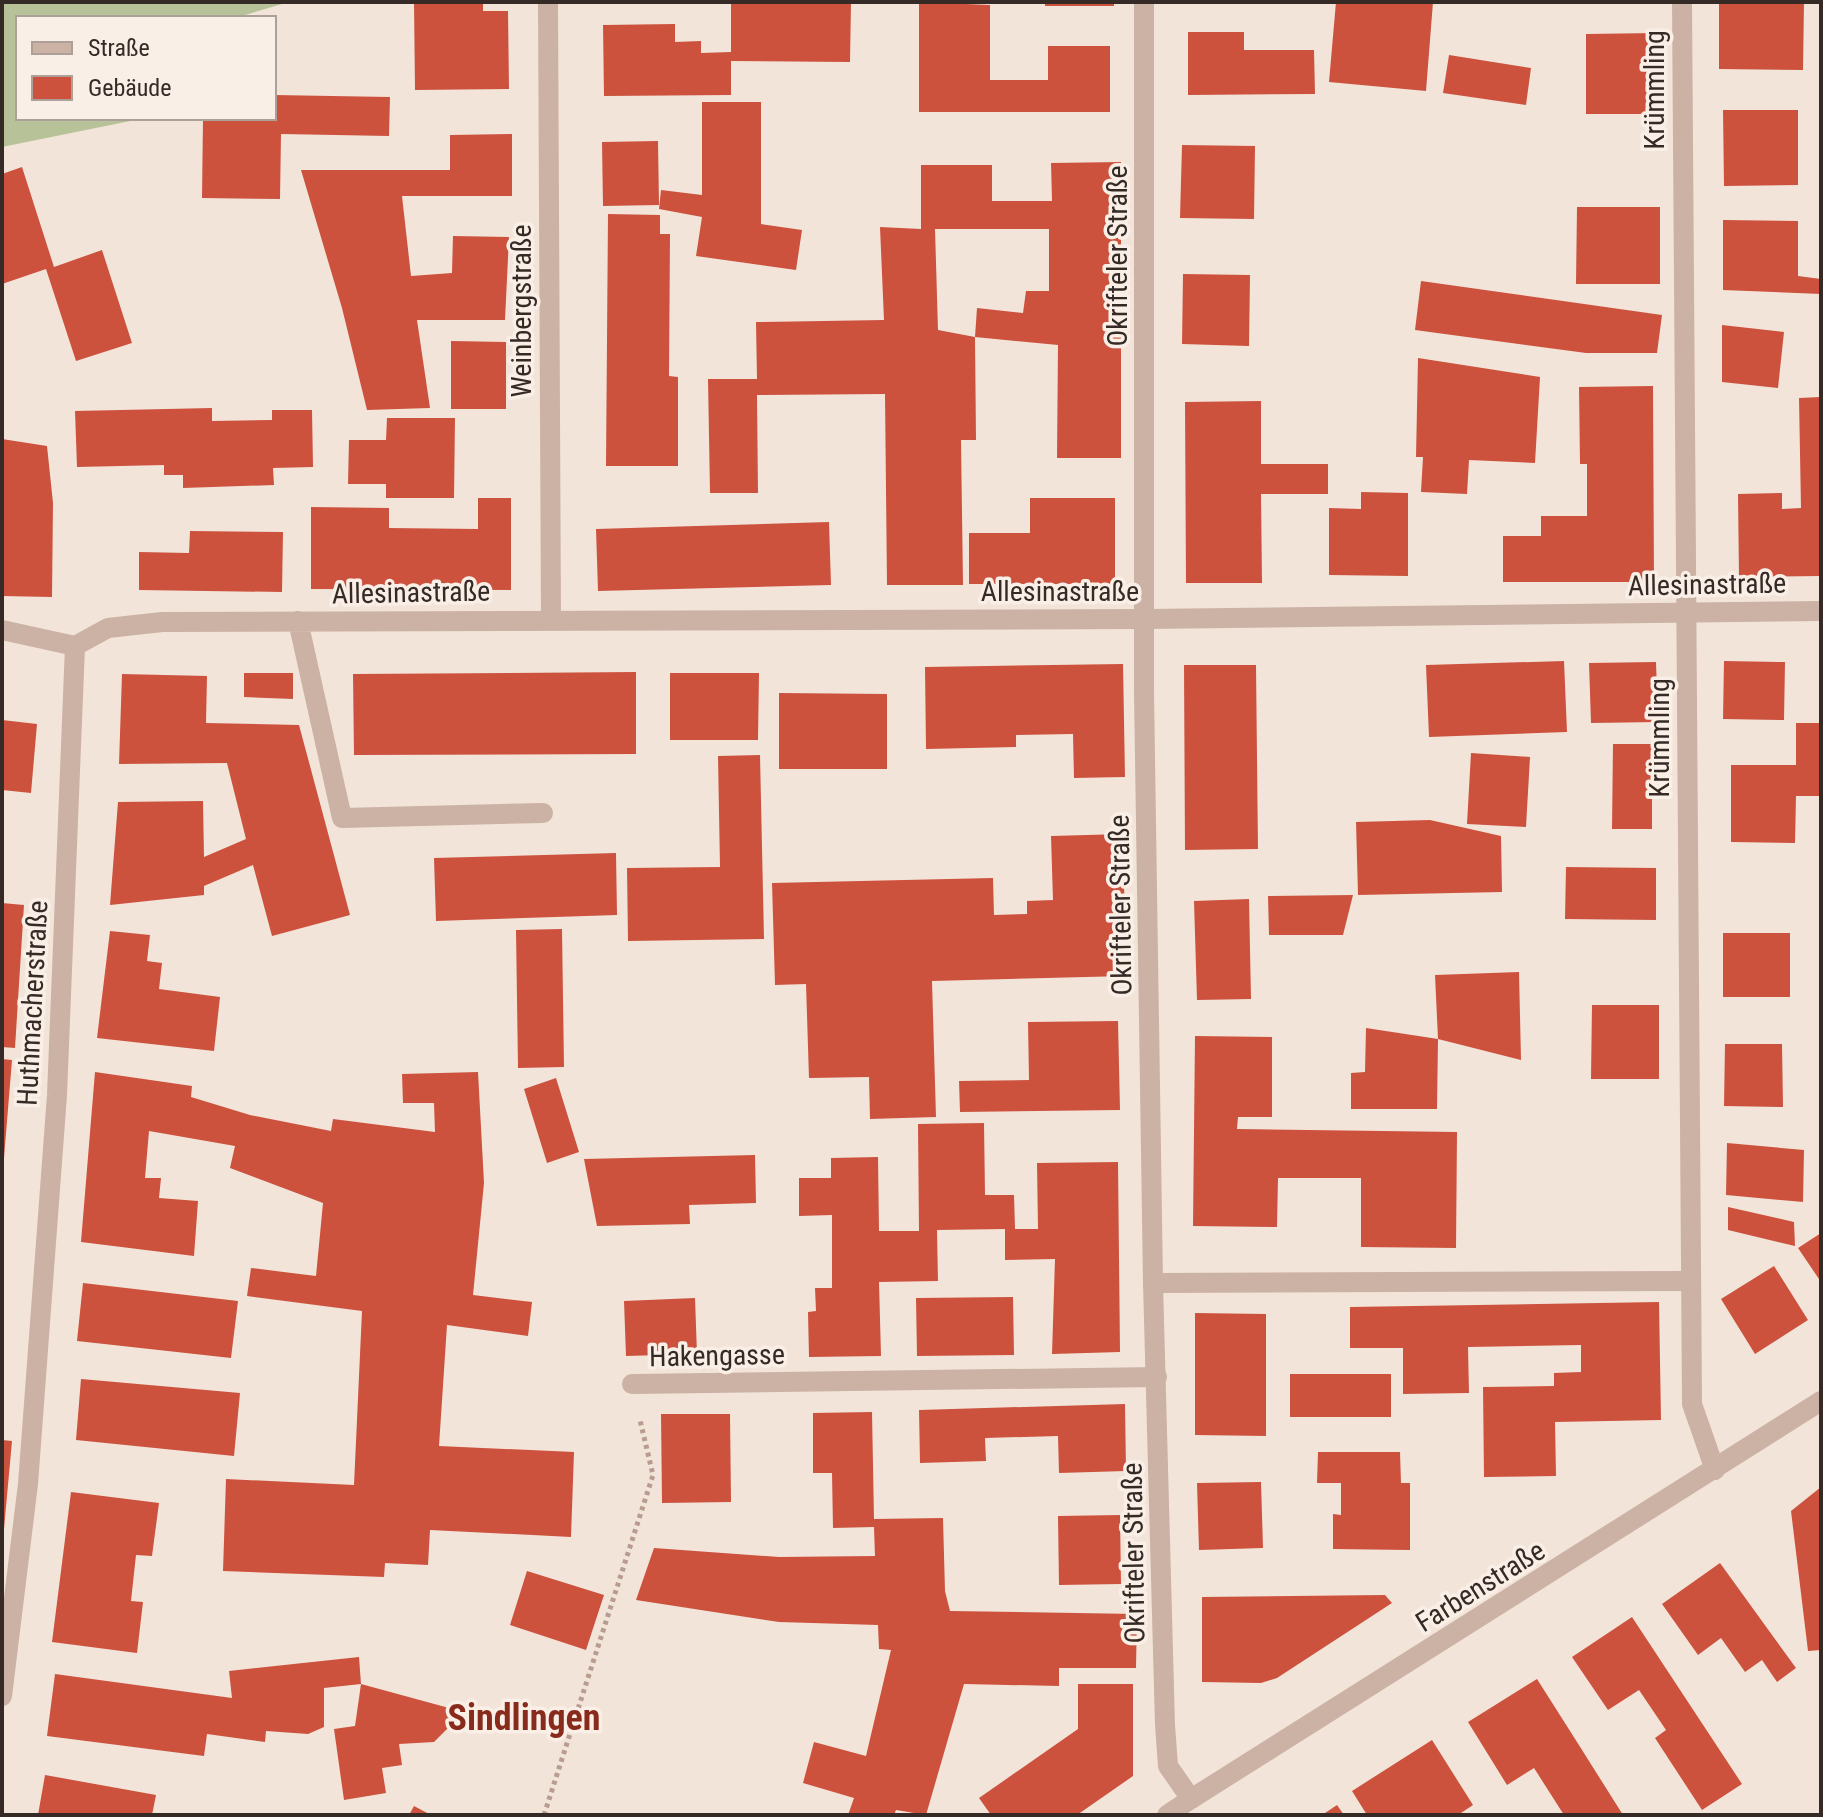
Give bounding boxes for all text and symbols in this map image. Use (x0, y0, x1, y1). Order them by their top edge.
legend (16, 16, 276, 120)
street label: Krümmling (1638, 30, 1671, 150)
text: Straße (88, 34, 150, 62)
text: Gebäude (88, 74, 172, 102)
street label: Okrifteler Straße (1101, 165, 1134, 347)
street label: Weinbergstraße (505, 224, 538, 398)
street label: Allesinastraße (1627, 567, 1787, 602)
street label: Allesinastraße (331, 575, 491, 610)
street label: Allesinastraße (981, 575, 1139, 608)
street label: Krümmling (1643, 678, 1676, 798)
street label: Okrifteler Straße (1102, 814, 1139, 996)
street label: Huthmacherstraße (11, 900, 54, 1107)
street label: Hakengasse (649, 1338, 785, 1373)
street label: Okrifteler Straße (1115, 1462, 1152, 1644)
street label: Farbenstraße (1410, 1534, 1551, 1639)
district label: Sindlingen (448, 1697, 600, 1739)

